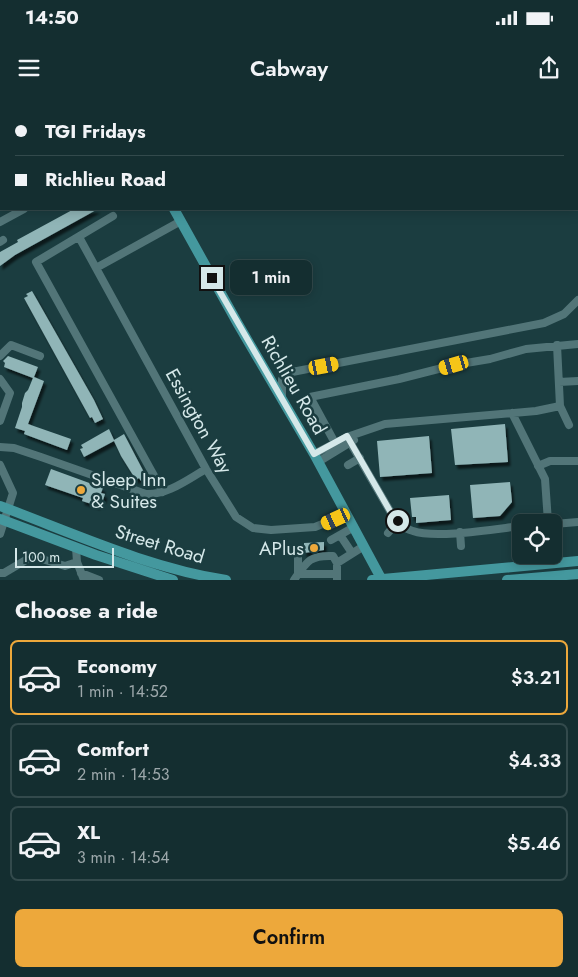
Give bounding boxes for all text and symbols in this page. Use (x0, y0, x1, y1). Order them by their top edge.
text: 14:50 (25, 4, 79, 31)
text: Cabway (250, 52, 328, 84)
icon: menu (15, 54, 43, 82)
icon: share (535, 54, 563, 82)
text: TGI Fridays (45, 118, 146, 145)
text: Richlieu Road (45, 166, 166, 193)
callout: 1 min (230, 260, 312, 296)
text: 1 min (252, 266, 290, 289)
route end (201, 267, 223, 289)
street label: Richlieu Road (255, 330, 333, 440)
car (437, 354, 470, 376)
car (307, 356, 340, 376)
street label: Essington Way (159, 364, 239, 479)
place label: Sleep Inn & Suites (91, 466, 167, 515)
marker: Sleep Inn & Suites (75, 484, 87, 496)
car (319, 506, 352, 532)
route start (387, 510, 409, 532)
map controls (512, 514, 562, 564)
button: locate (512, 514, 562, 564)
street label: Street Road (112, 518, 208, 570)
place label: APlus (259, 535, 304, 562)
marker: APlus (308, 542, 320, 554)
scale bar (15, 544, 114, 568)
text: 100 m (22, 547, 60, 567)
text: Choose a ride (15, 594, 158, 626)
text: Economy (77, 653, 157, 680)
icon: car (17, 655, 62, 700)
text: $3.21 (511, 664, 561, 691)
text: 1 min · 14:52 (77, 680, 168, 703)
text: Comfort (77, 736, 149, 763)
icon: car (17, 738, 62, 783)
text: $4.33 (508, 747, 561, 774)
text: 2 min · 14:53 (77, 763, 169, 786)
text: XL (77, 819, 100, 846)
icon: car (17, 821, 62, 866)
text: $5.46 (507, 830, 561, 857)
text: 3 min · 14:54 (77, 846, 170, 869)
button: Confirm (15, 909, 563, 967)

